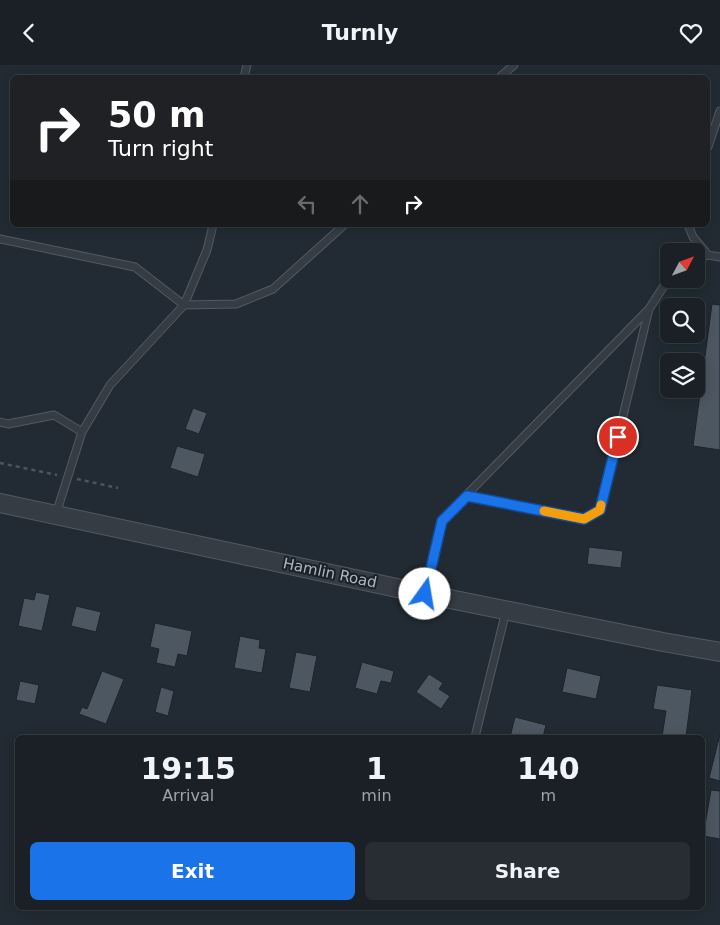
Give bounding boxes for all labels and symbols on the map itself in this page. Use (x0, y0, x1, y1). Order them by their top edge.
north arrow (660, 243, 705, 287)
pin (597, 416, 639, 458)
street label: Hamlin Road (281, 554, 379, 592)
position arrow (398, 567, 450, 619)

